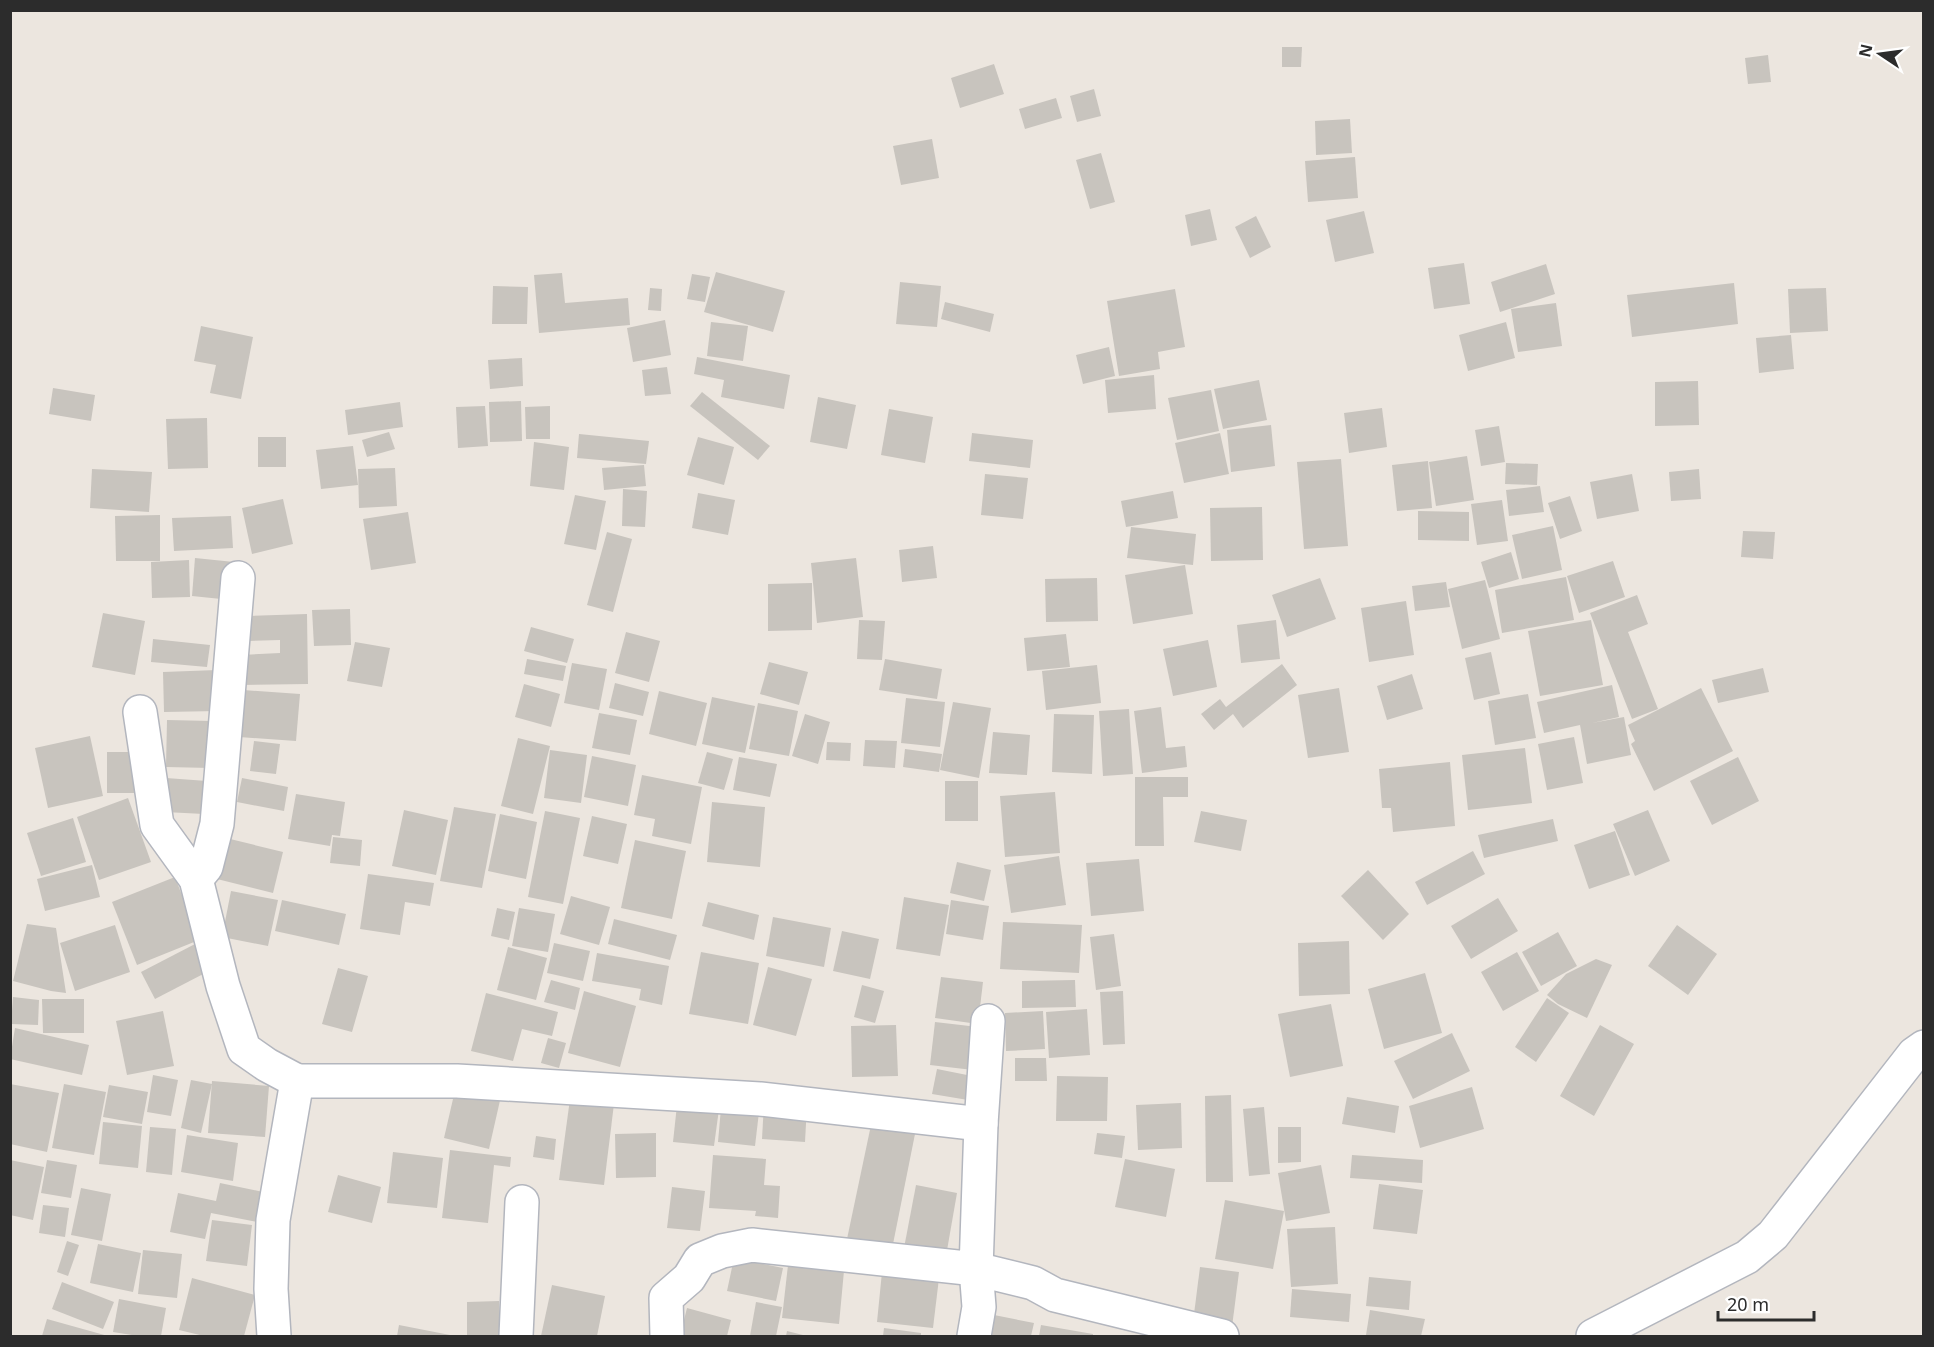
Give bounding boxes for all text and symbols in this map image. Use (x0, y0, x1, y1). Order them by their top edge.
north arrow (1850, 24, 1910, 84)
text: N (1853, 42, 1878, 59)
scale bar (1718, 1284, 1814, 1322)
text: 20 m (1727, 1292, 1769, 1316)

